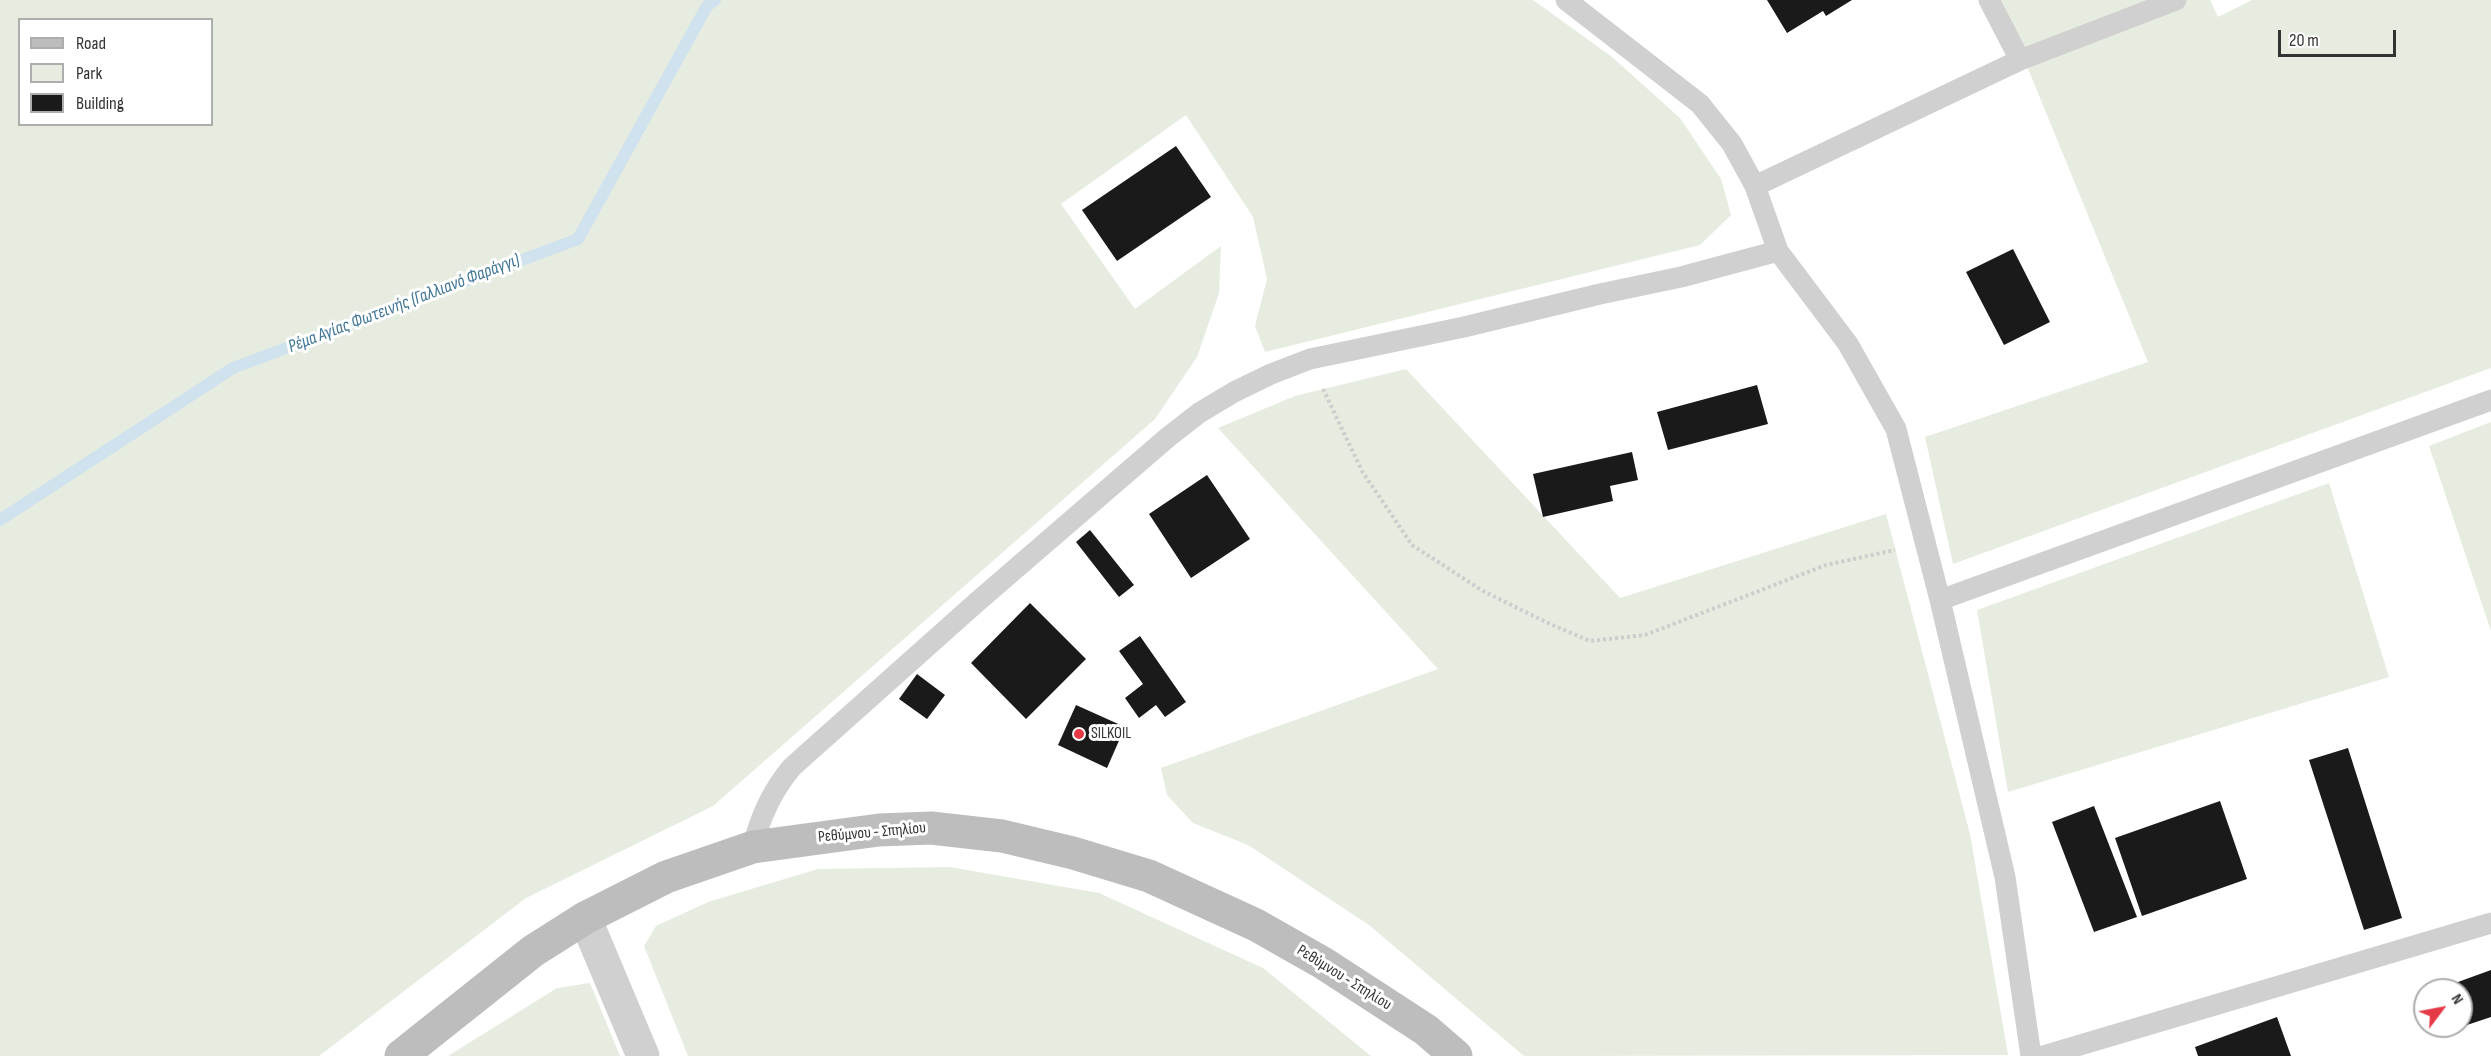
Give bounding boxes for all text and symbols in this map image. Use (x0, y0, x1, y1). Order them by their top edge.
legend (18, 18, 213, 126)
scale bar (2281, 18, 2400, 56)
text: 20 m (2289, 30, 2319, 51)
text: Road (76, 33, 106, 54)
text: Park (76, 63, 102, 84)
text: Building (76, 93, 124, 114)
water label: Ρέμα Αγίας Φωτεινής (Γαλλιανό Φαράγγι) (285, 250, 523, 358)
place label: SILKOIL (1091, 724, 1131, 744)
marker: SILKOIL (1072, 727, 1086, 741)
street label: Ρεθύμνου - Σπηλίου (817, 819, 927, 847)
street label: Ρεθύμνου - Σπηλίου (1293, 941, 1395, 1015)
north arrow (2413, 978, 2473, 1038)
text: N (2447, 991, 2467, 1008)

